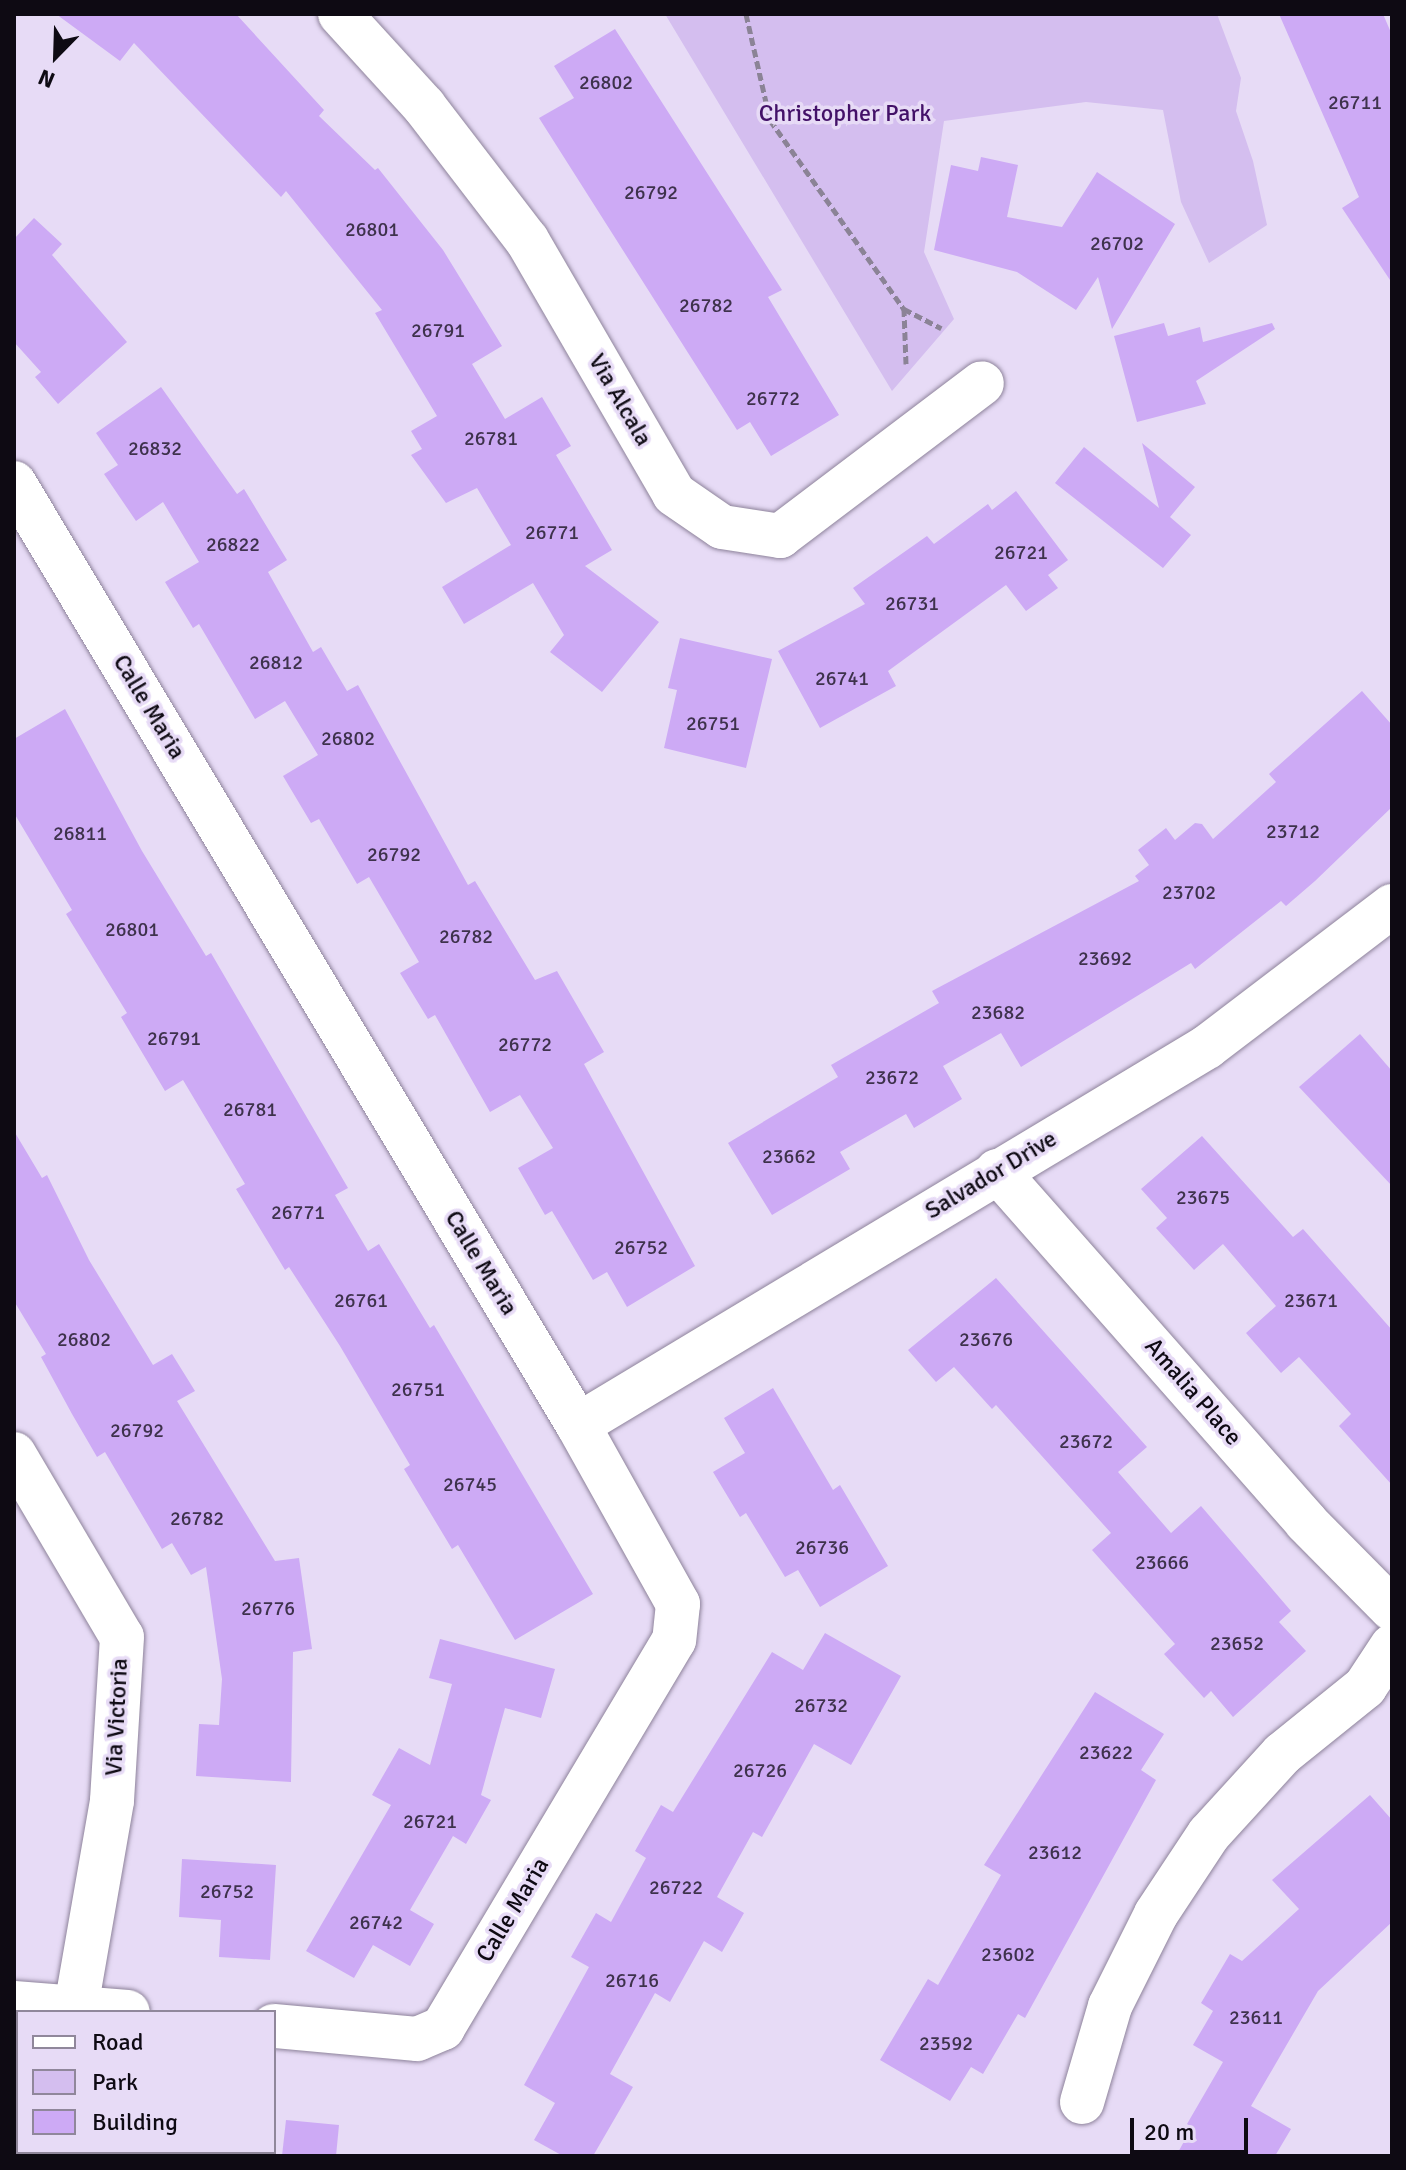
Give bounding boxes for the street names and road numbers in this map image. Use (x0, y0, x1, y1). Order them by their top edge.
street label: Via Alcala (582, 349, 658, 451)
street label: Calle Maria (107, 650, 191, 764)
street label: Salvador Drive (920, 1124, 1062, 1226)
street label: Calle Maria (439, 1206, 523, 1320)
street label: Amalia Place (1139, 1332, 1247, 1452)
street label: Via Victoria (100, 1657, 134, 1777)
street label: Calle Maria (471, 1853, 555, 1967)

